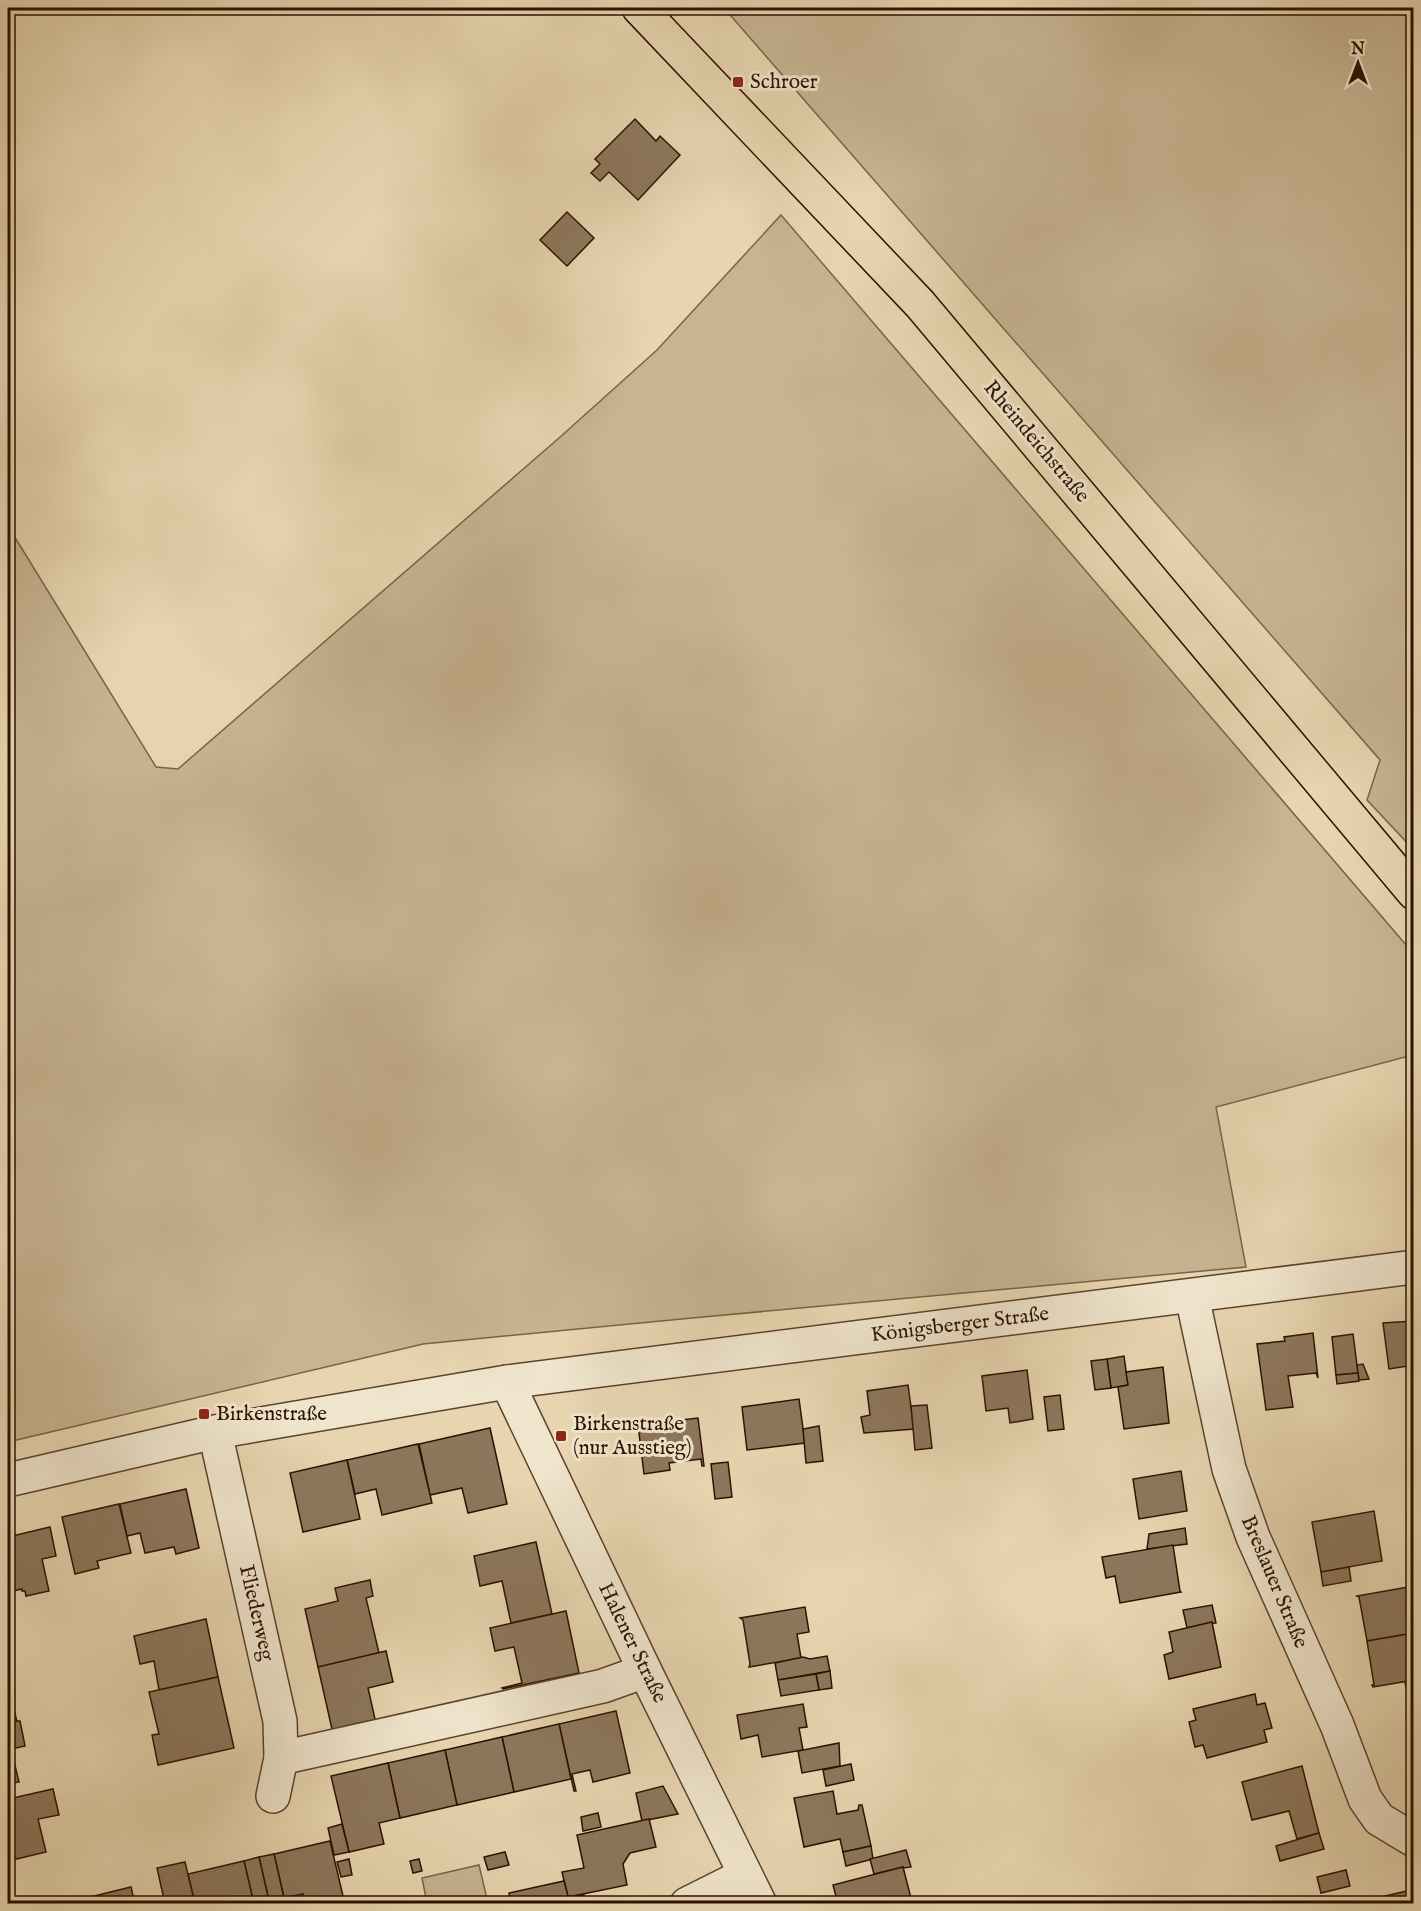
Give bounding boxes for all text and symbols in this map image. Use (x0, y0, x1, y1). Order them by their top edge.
north arrow (1328, 33, 1388, 93)
text: N (1350, 40, 1365, 60)
place label: Schroer (750, 69, 818, 96)
marker: Schroer (731, 75, 745, 89)
street label: Rheindeichstraße (977, 375, 1095, 509)
street label: Königsberger Straße (869, 1301, 1051, 1349)
place label: Birkenstraße (216, 1401, 327, 1428)
marker: Birkenstraße (197, 1407, 211, 1421)
place label: Birkenstraße (nur Ausstieg) (573, 1411, 692, 1462)
marker: Birkenstraße (nur Ausstieg) (554, 1429, 568, 1443)
street label: Breslauer Straße (1234, 1512, 1314, 1653)
street label: Fliederweg (232, 1562, 280, 1664)
street label: Halener Straße (591, 1578, 673, 1708)

